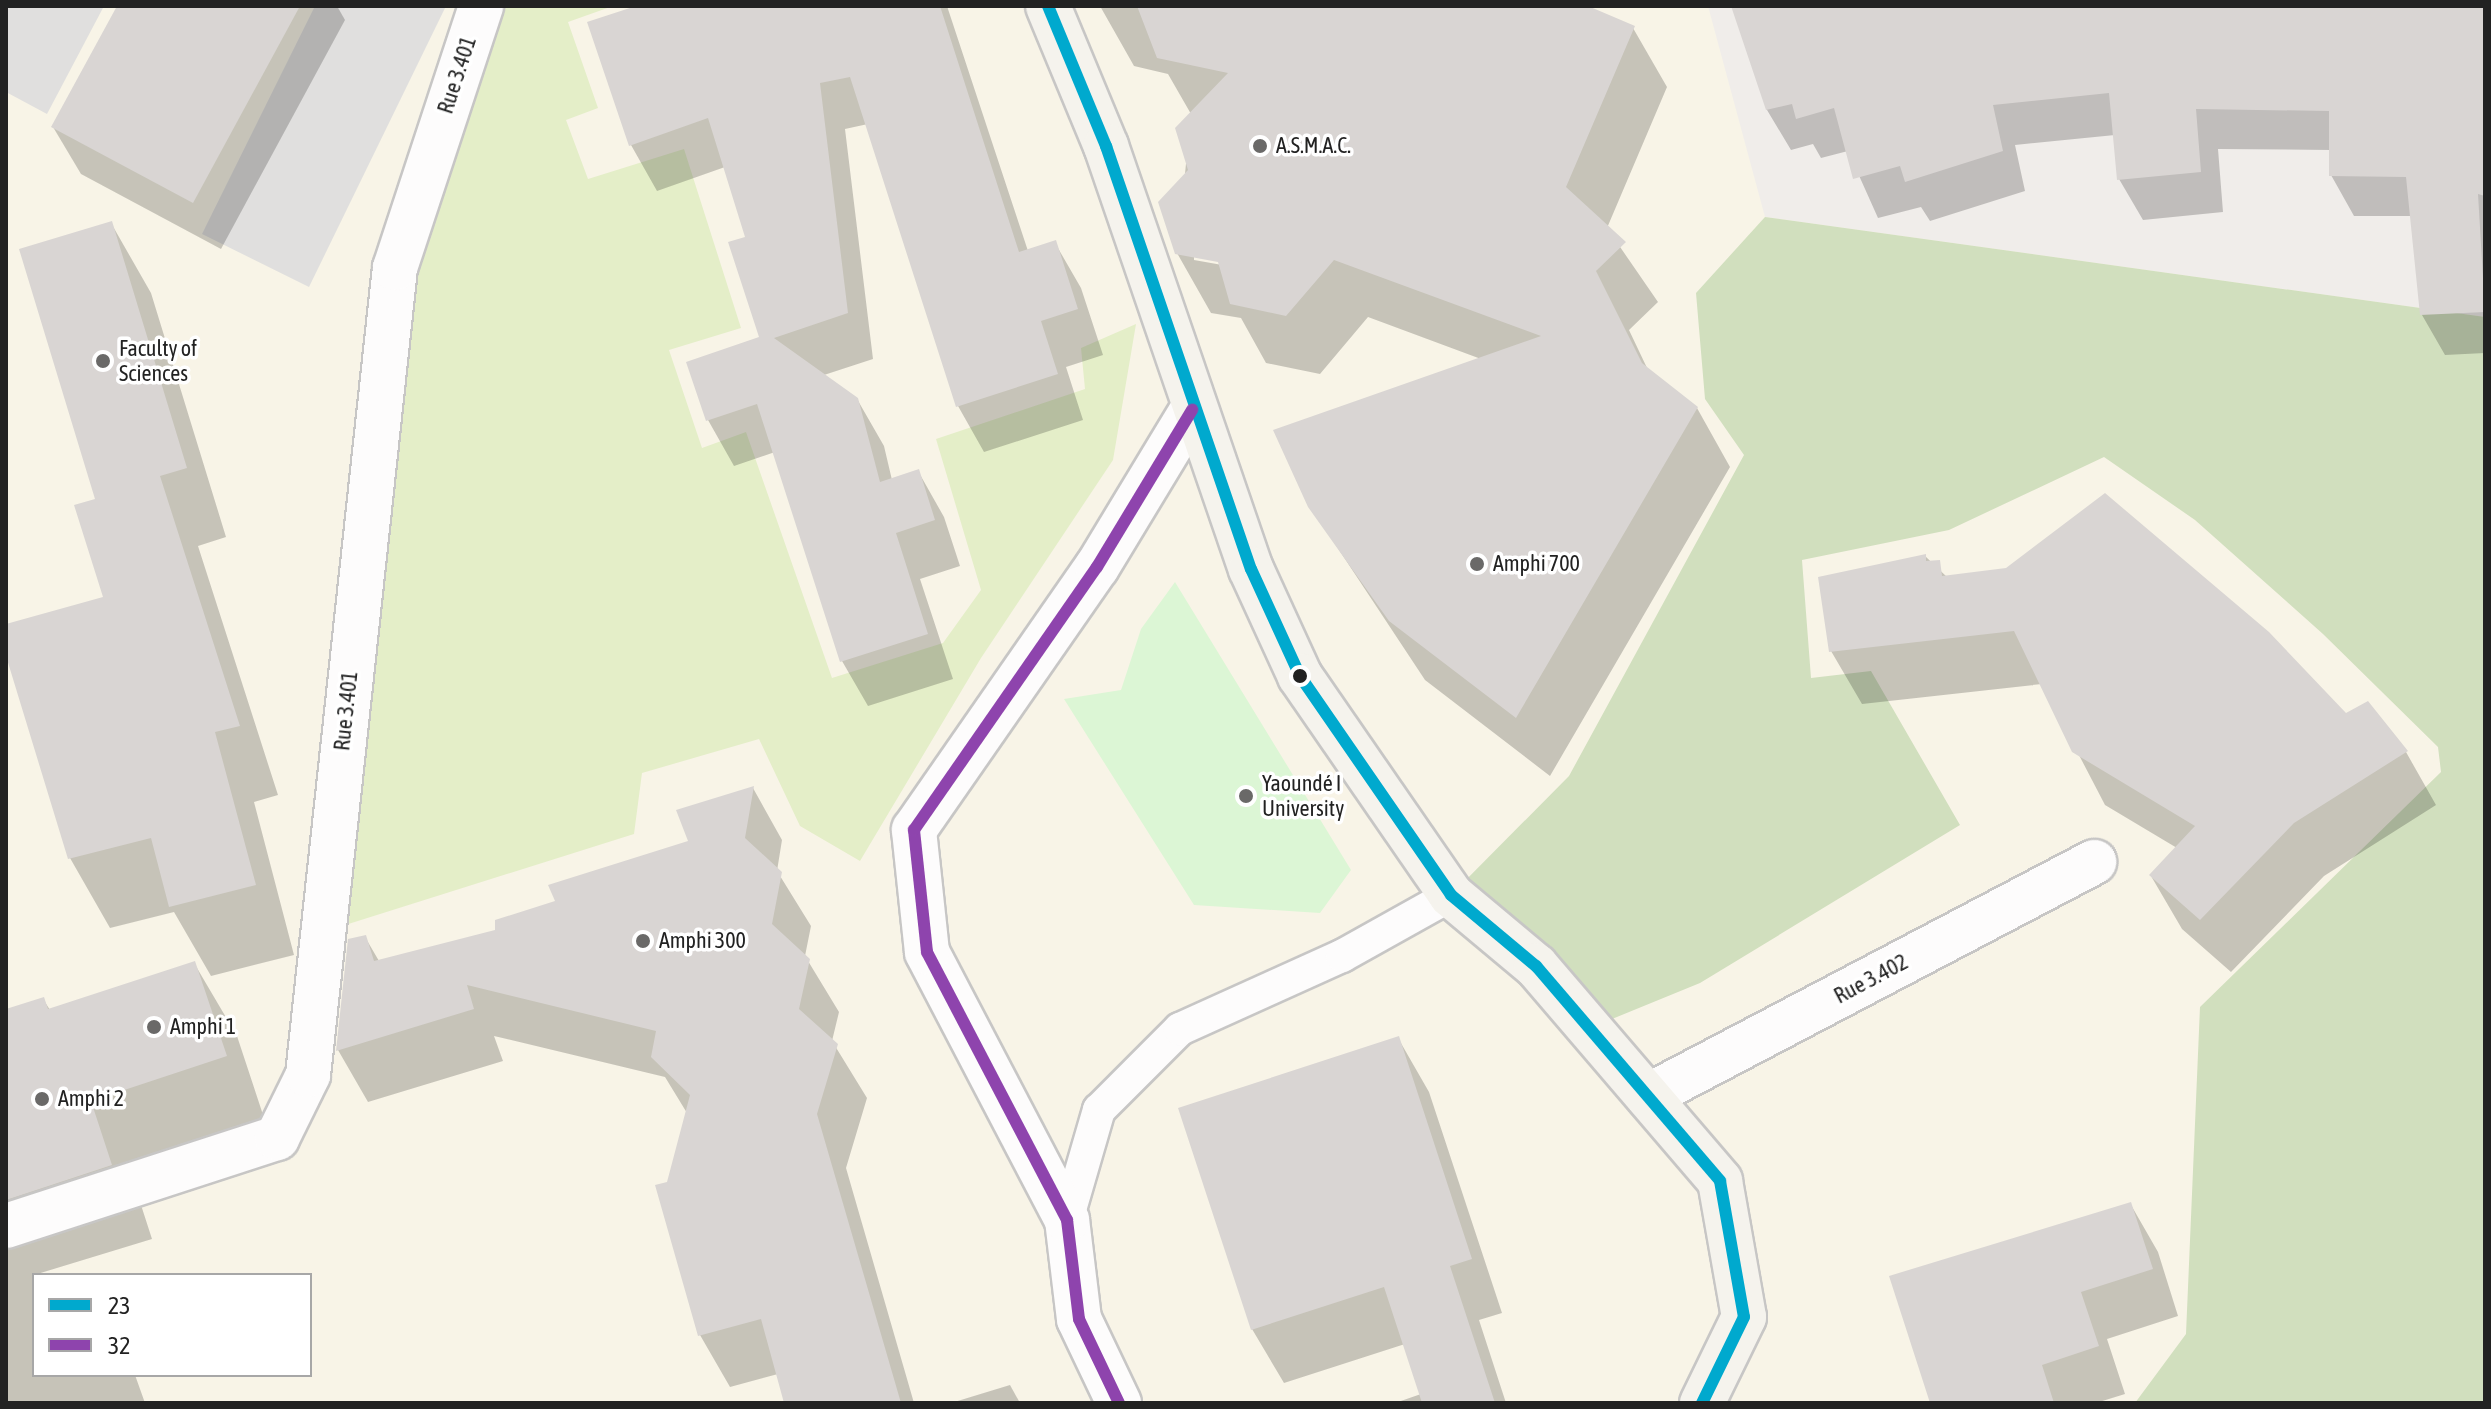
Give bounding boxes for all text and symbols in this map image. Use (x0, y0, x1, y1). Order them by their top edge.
street label: Rue 3.401 (432, 33, 482, 117)
place label: A.S.M.A.C. (1276, 133, 1351, 159)
marker: A.S.M.A.C. (1251, 137, 1269, 155)
place label: Faculty of Sciences (119, 335, 197, 386)
marker: Faculty of Sciences (94, 352, 112, 370)
place label: Amphi 700 (1493, 551, 1580, 577)
marker: Amphi 700 (1468, 555, 1486, 573)
unlabelled marker (1292, 668, 1308, 684)
street label: Rue 3.401 (329, 670, 363, 752)
place label: Yaoundé I University (1262, 770, 1344, 822)
marker: Yaoundé I University (1237, 787, 1255, 805)
place label: Amphi 300 (659, 928, 746, 954)
marker: Amphi 300 (634, 932, 652, 950)
street label: Rue 3.402 (1830, 949, 1912, 1009)
place label: Amphi 1 (170, 1014, 236, 1040)
marker: Amphi 1 (145, 1018, 163, 1036)
place label: Amphi 2 (58, 1086, 124, 1112)
marker: Amphi 2 (33, 1090, 51, 1108)
legend (32, 1273, 312, 1377)
text: 23 (108, 1292, 131, 1319)
text: 32 (108, 1332, 131, 1359)

